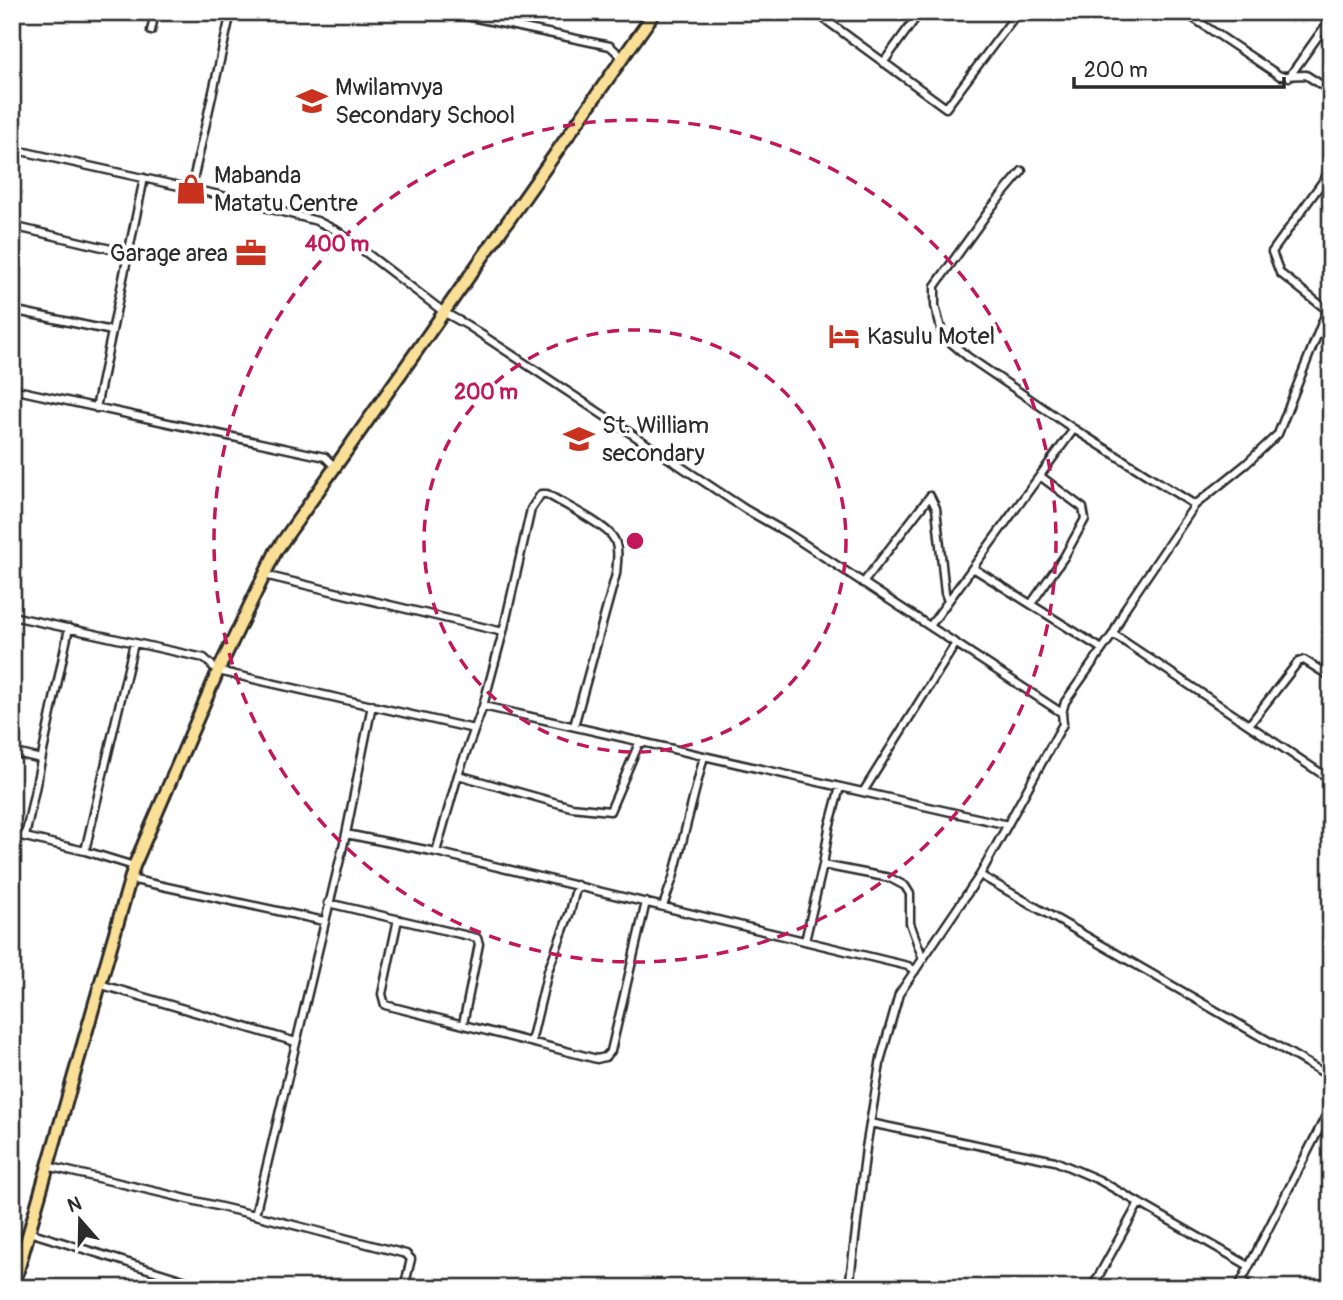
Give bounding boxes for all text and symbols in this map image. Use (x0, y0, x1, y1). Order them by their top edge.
scale bar (1074, 46, 1284, 90)
text: 200 m (1084, 57, 1148, 84)
place label: Mwilamvya Secondary School (335, 73, 515, 130)
school or university icon: Mwilamvya Secondary School (295, 84, 329, 118)
place label: Mabanda Matatu Centre (214, 161, 358, 218)
shop icon: Mabanda Matatu Centre (174, 172, 208, 206)
text: 400 m (305, 231, 369, 258)
office icon: Garage area (234, 236, 268, 270)
place label: Garage area (110, 239, 228, 268)
hotel icon: Kasulu Motel (827, 319, 861, 353)
place label: Kasulu Motel (867, 322, 995, 351)
text: 200 m (454, 379, 518, 406)
place label: St. William secondary (602, 411, 709, 468)
school or university icon: St. William secondary (562, 422, 596, 456)
centre of rings (623, 529, 647, 553)
north arrow (46, 1184, 116, 1254)
text: N (64, 1191, 85, 1218)

